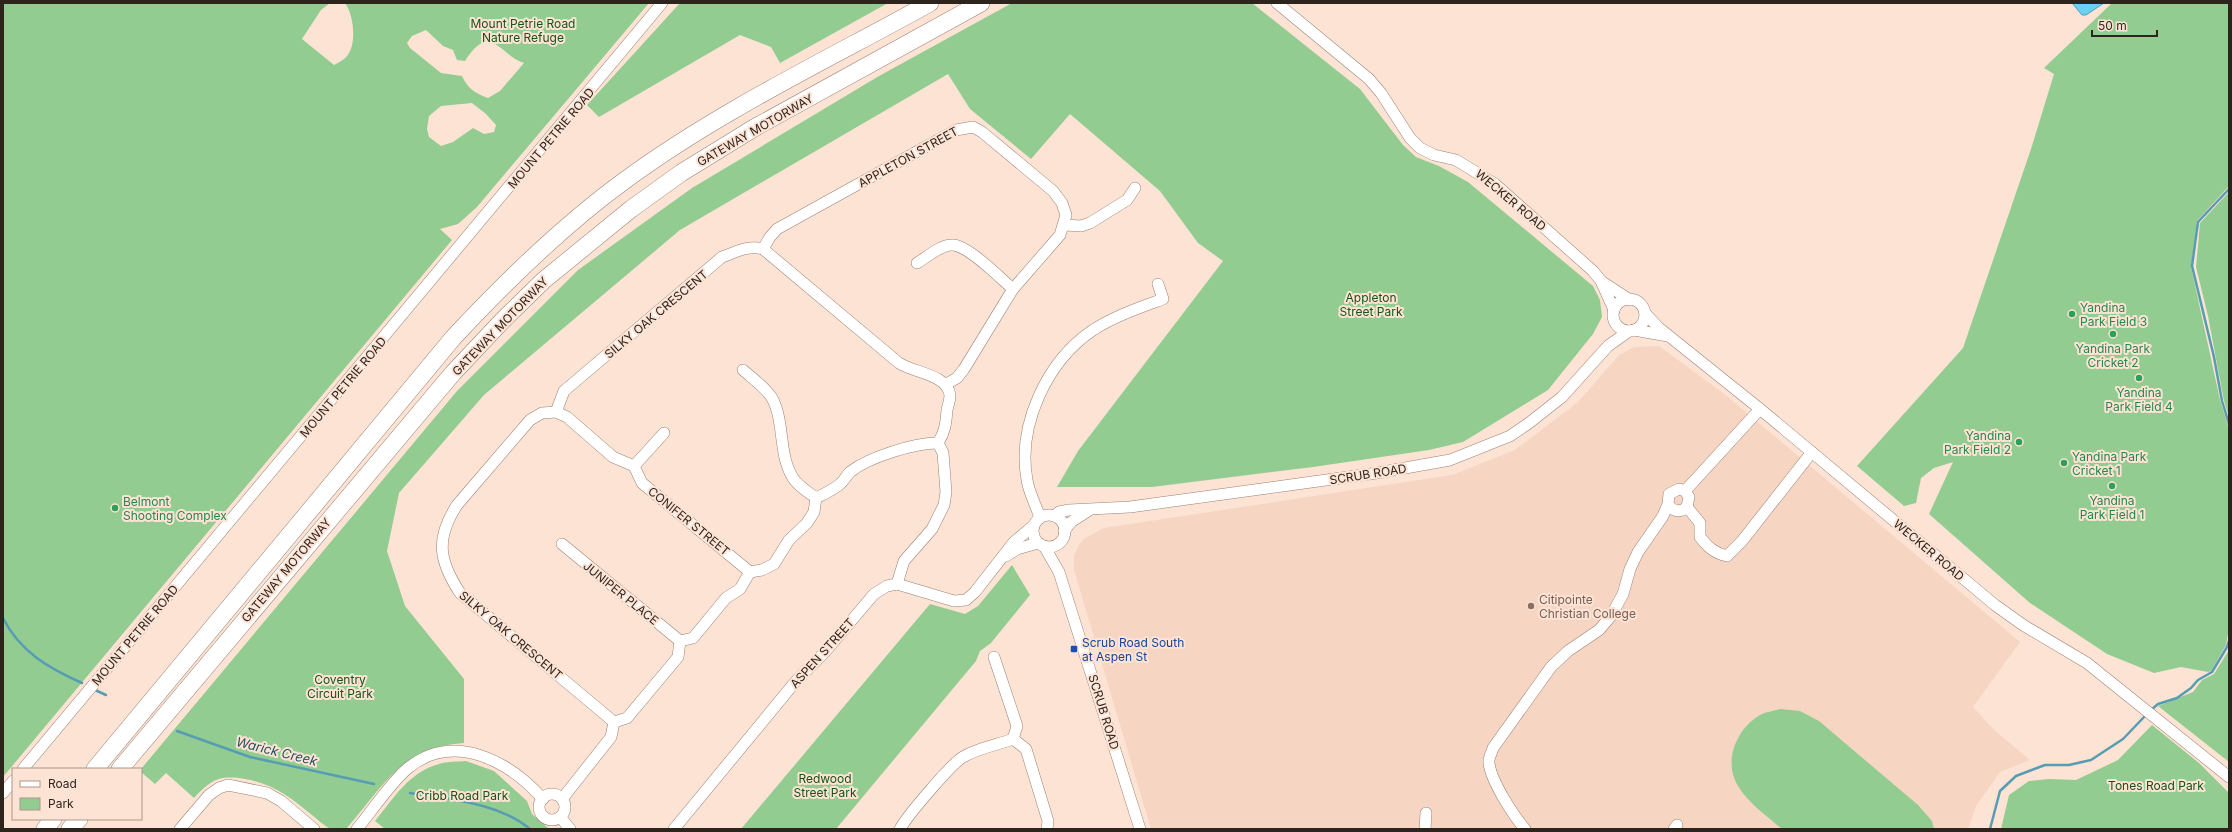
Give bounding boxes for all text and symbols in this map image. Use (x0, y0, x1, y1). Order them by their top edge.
scale bar (2092, 12, 2157, 38)
park label: Mount Petrie Road Nature Refuge (471, 16, 575, 45)
text: 50 m (2098, 18, 2127, 33)
street label: MOUNT PETRIE ROAD (505, 85, 597, 191)
street label: GATEWAY MOTORWAY (694, 91, 816, 169)
street label: APPLETON STREET (855, 123, 961, 191)
street label: WECKER ROAD (1473, 166, 1549, 234)
street label: SILKY OAK CRESCENT (601, 266, 711, 362)
street label: GATEWAY MOTORWAY (449, 273, 551, 379)
park label: Appleton Street Park (1340, 290, 1403, 319)
place label: Yandina Park Field 3 (2080, 300, 2147, 329)
marker: Yandina Park Field 3 (2067, 309, 2077, 319)
marker: Yandina Park Cricket 2 (2108, 329, 2118, 339)
street label: MOUNT PETRIE ROAD (297, 334, 389, 440)
place label: Yandina Park Cricket 2 (2076, 341, 2151, 370)
marker: Yandina Park Field 4 (2134, 373, 2144, 383)
place label: Yandina Park Field 4 (2105, 385, 2173, 414)
place label: Yandina Park Field 2 (1944, 428, 2011, 457)
marker: Yandina Park Field 2 (2014, 437, 2024, 447)
place label: Yandina Park Cricket 1 (2072, 449, 2147, 478)
marker: Yandina Park Cricket 1 (2059, 458, 2069, 468)
street label: SCRUB ROAD (1328, 461, 1408, 487)
marker: Yandina Park Field 1 (2107, 481, 2117, 491)
street label: CONIFER STREET (645, 483, 733, 559)
place label: Yandina Park Field 1 (2080, 493, 2144, 522)
place label: Belmont Shooting Complex (123, 494, 227, 523)
marker: Belmont Shooting Complex (110, 503, 120, 513)
street label: GATEWAY MOTORWAY (238, 515, 334, 625)
street label: WECKER ROAD (1891, 516, 1967, 584)
street label: JUNIPER PLACE (580, 558, 662, 628)
street label: MOUNT PETRIE ROAD (89, 582, 181, 688)
street label: SILKY OAK CRESCENT (456, 587, 566, 683)
place label: Citipointe Christian College (1539, 592, 1636, 621)
marker: Citipointe Christian College (1526, 601, 1536, 611)
street label: ASPEN STREET (787, 615, 857, 691)
place label: Scrub Road South at Aspen St (1082, 635, 1184, 664)
marker: Scrub Road South at Aspen St (1069, 644, 1079, 654)
park label: Coventry Circuit Park (307, 672, 373, 701)
street label: SCRUB ROAD (1085, 673, 1123, 751)
water label: Warick Creek (235, 733, 320, 769)
legend (12, 768, 142, 820)
park label: Redwood Street Park (794, 771, 857, 800)
text: Road (48, 776, 77, 791)
park label: Tones Road Park (2108, 778, 2204, 793)
park label: Cribb Road Park (416, 788, 509, 803)
text: Park (48, 796, 74, 811)

